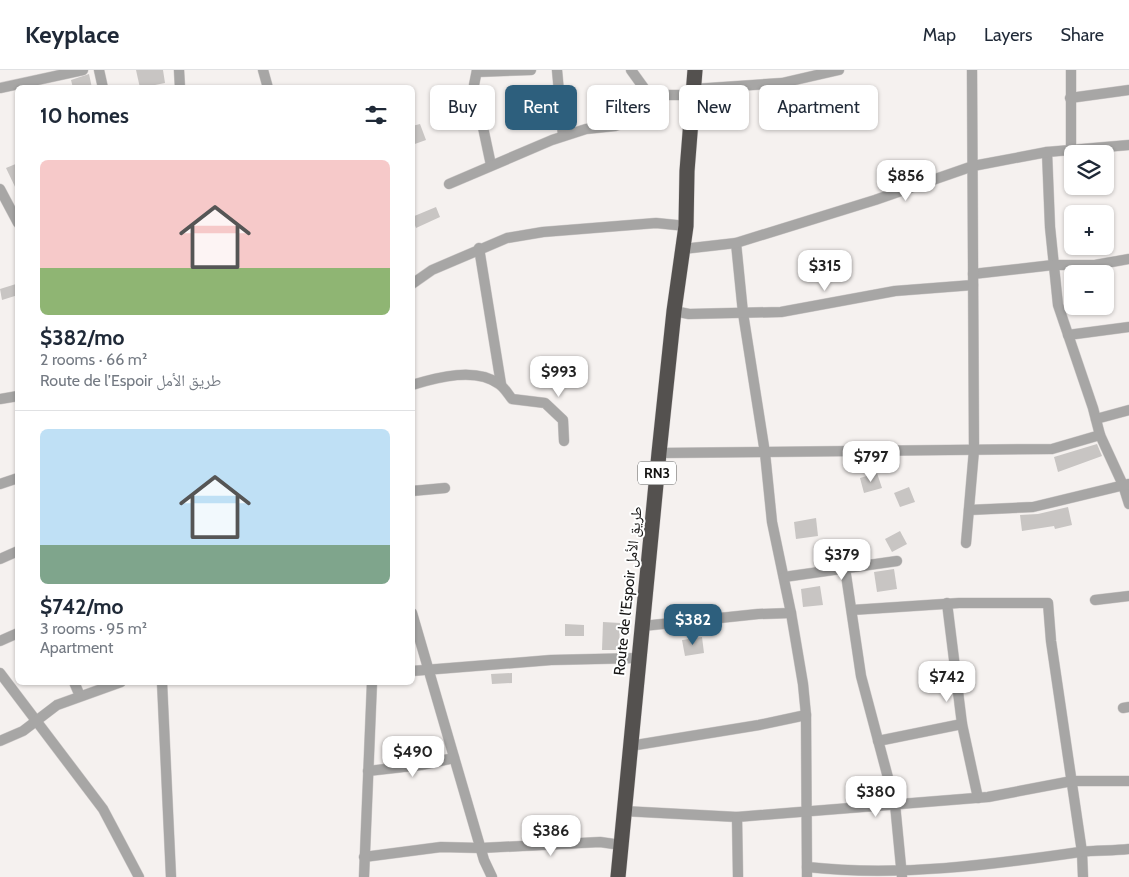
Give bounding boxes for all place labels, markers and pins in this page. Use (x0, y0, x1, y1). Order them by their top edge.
pin: $856 (876, 160, 936, 202)
pin: $315 (795, 250, 855, 292)
pin: $993 (529, 356, 589, 398)
pin: $797 (841, 440, 901, 483)
pin: $379 (812, 538, 872, 581)
pin: $382 (663, 604, 723, 646)
pin: $742 (917, 660, 977, 703)
pin: $490 (383, 736, 443, 778)
pin: $380 (846, 776, 906, 818)
pin: $386 (521, 814, 581, 857)

